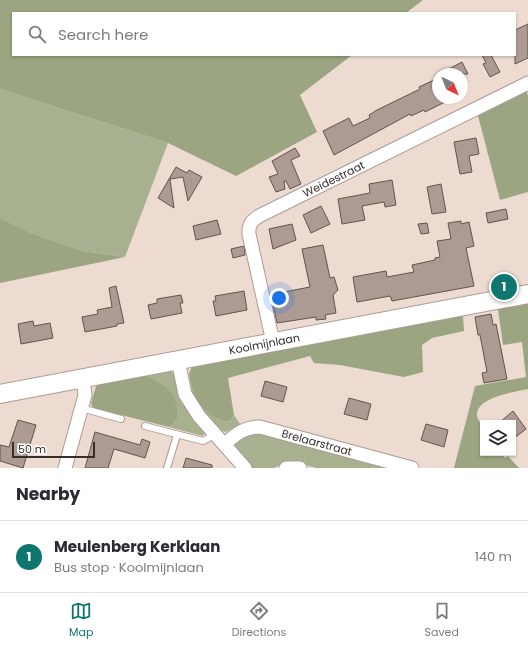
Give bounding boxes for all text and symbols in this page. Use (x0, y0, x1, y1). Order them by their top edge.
search box (12, 12, 516, 56)
icon: search (26, 23, 48, 45)
text: Search here (58, 24, 148, 45)
north arrow (432, 68, 468, 104)
street label: Weidestraat (300, 157, 367, 201)
pin: 1 (491, 272, 517, 302)
your location (269, 288, 289, 308)
street label: Koolmijnlaan (227, 329, 301, 358)
map controls (480, 420, 516, 456)
button: layers (480, 420, 516, 456)
street label: Brelaarstraat (280, 425, 354, 459)
scale bar (12, 440, 95, 459)
text: 50 m (18, 441, 46, 457)
text: Nearby (16, 482, 80, 506)
text: Meulenberg Kerklaan (54, 536, 220, 557)
text: 1 (27, 547, 31, 566)
text: 140 m (475, 547, 512, 566)
text: Bus stop · Koolmijnlaan (54, 558, 204, 577)
tab: Map (69, 600, 93, 641)
tab: Directions (232, 600, 286, 641)
tab: Saved (425, 600, 459, 641)

